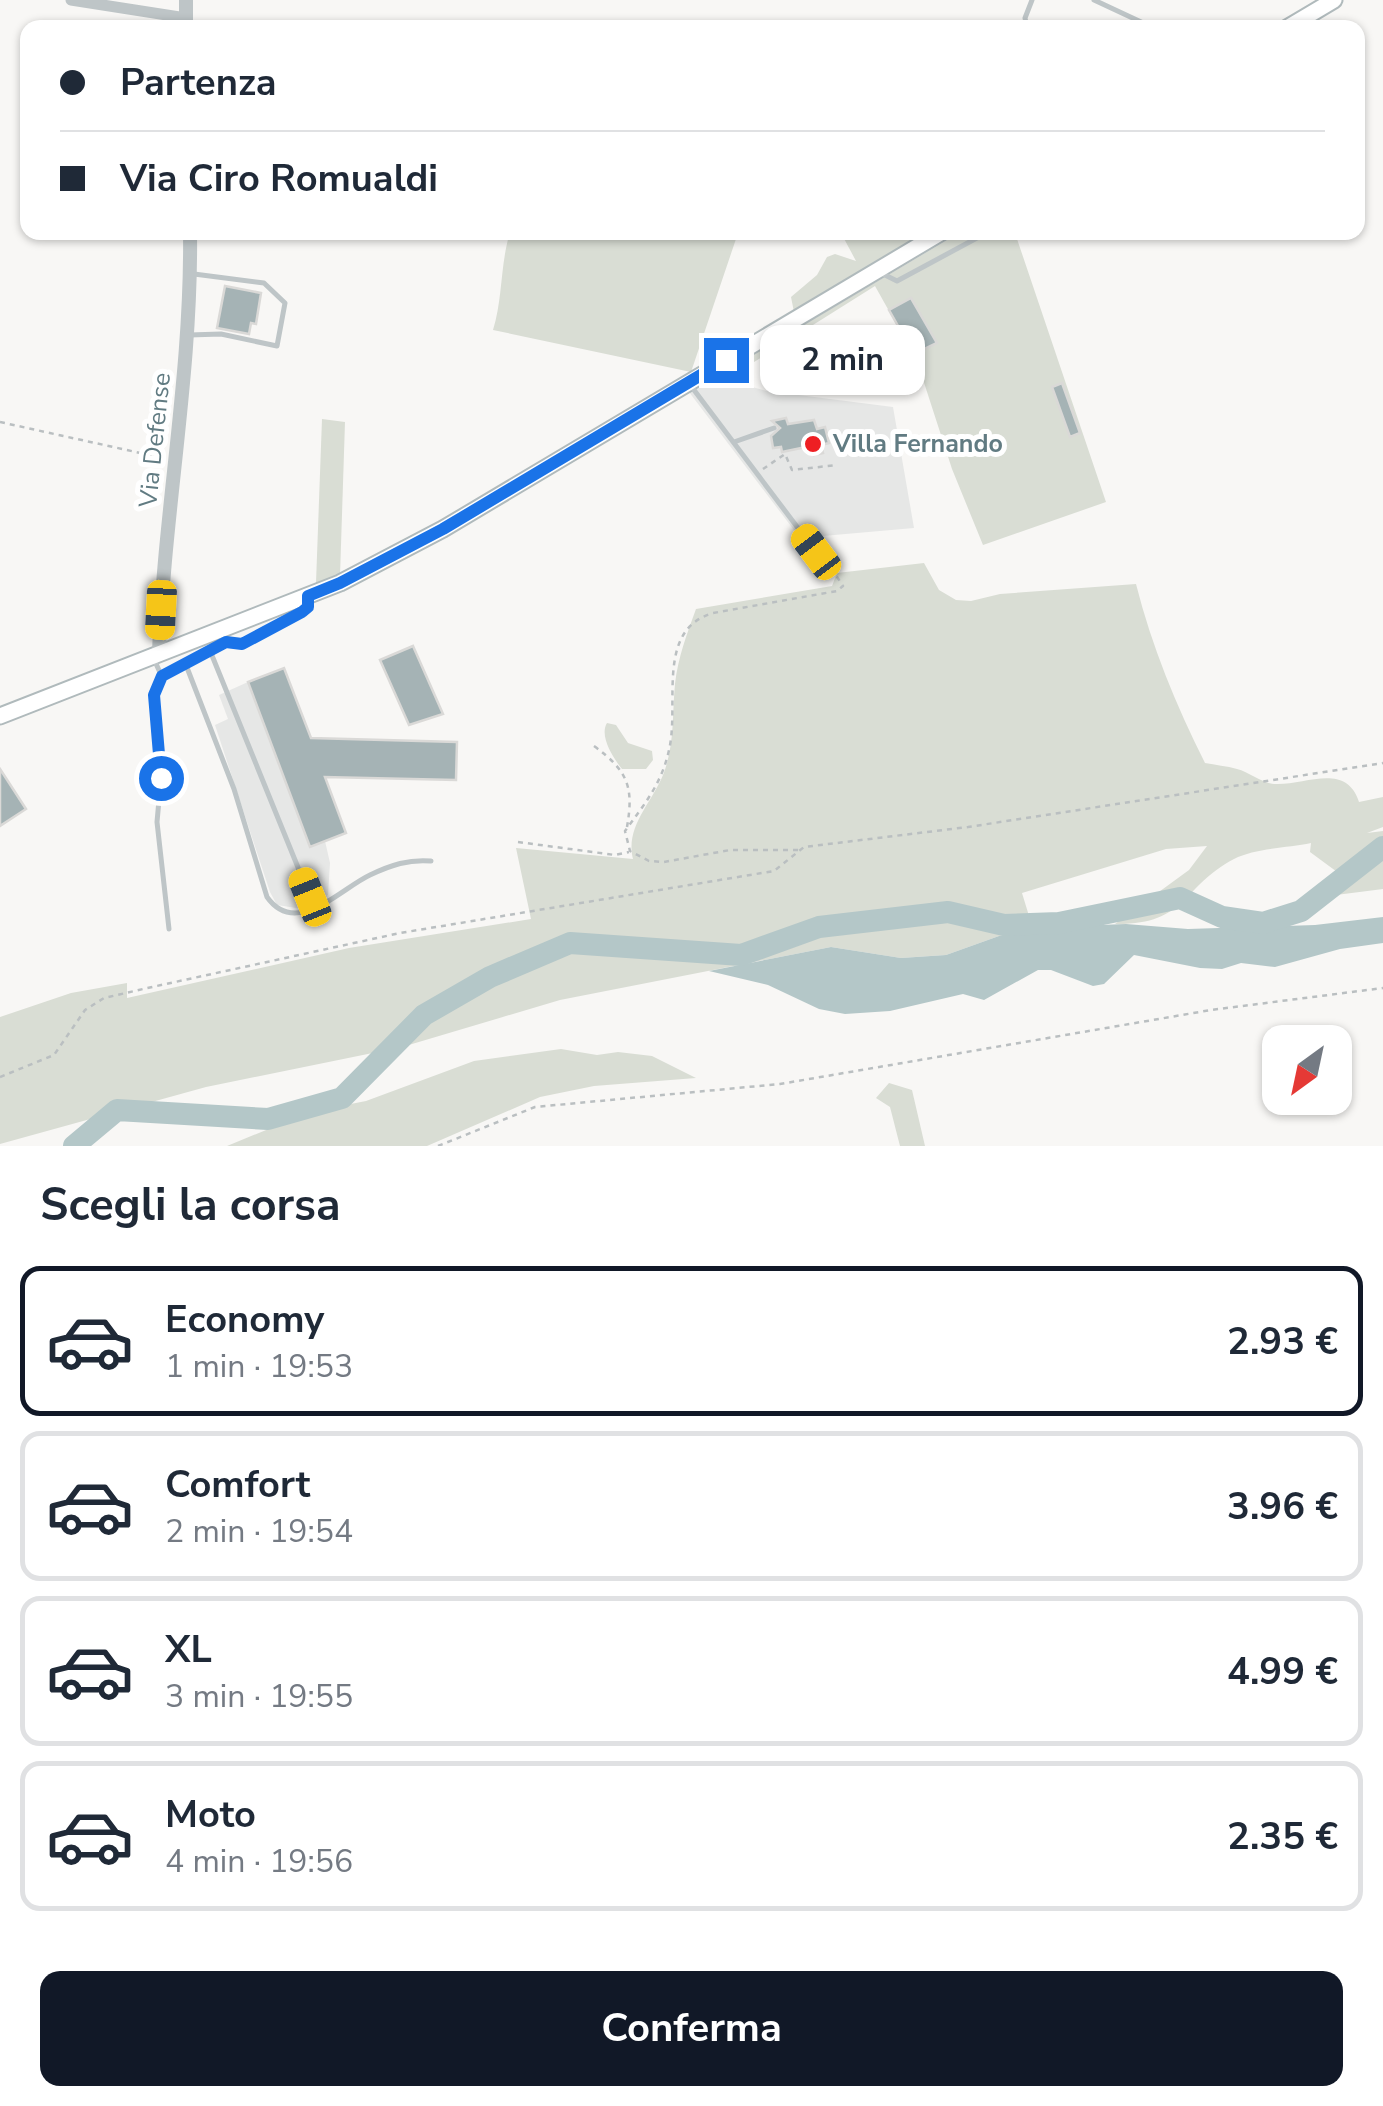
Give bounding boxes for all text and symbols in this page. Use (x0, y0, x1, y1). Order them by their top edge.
text: Partenza (120, 57, 277, 108)
text: Via Ciro Romualdi (120, 153, 438, 204)
callout: 2 min (761, 325, 926, 395)
route end (704, 338, 749, 383)
text: 2 min (801, 338, 884, 381)
street label: Via Defense (131, 371, 179, 510)
place label: Villa Fernando (832, 427, 1003, 461)
marker: Villa Fernando (802, 433, 824, 455)
car (786, 519, 846, 585)
car (144, 579, 178, 641)
route start (139, 756, 184, 801)
car (285, 864, 335, 930)
north arrow (1262, 1025, 1352, 1115)
map controls (1262, 1025, 1352, 1115)
text: Scegli la corsa (40, 1175, 341, 1236)
text: Economy (165, 1294, 324, 1345)
icon: car (45, 1296, 135, 1386)
text: 2.93 € (1227, 1316, 1338, 1367)
text: 1 min · 19:53 (165, 1345, 353, 1388)
text: Comfort (165, 1459, 310, 1510)
icon: car (45, 1461, 135, 1551)
text: 3.96 € (1227, 1481, 1338, 1532)
text: 2 min · 19:54 (165, 1510, 353, 1553)
text: XL (165, 1624, 212, 1675)
icon: car (45, 1626, 135, 1716)
text: 4.99 € (1227, 1646, 1338, 1697)
text: 3 min · 19:55 (165, 1675, 353, 1718)
text: Moto (165, 1789, 256, 1840)
icon: car (45, 1791, 135, 1881)
text: 2.35 € (1227, 1811, 1338, 1862)
text: 4 min · 19:56 (165, 1840, 353, 1883)
button: Conferma (40, 1971, 1343, 2086)

